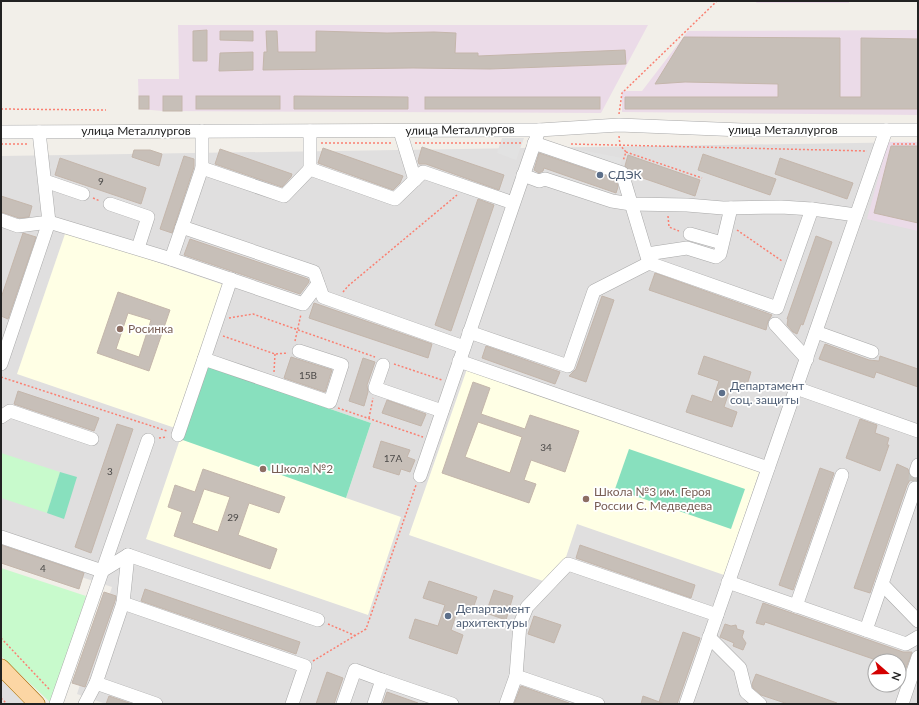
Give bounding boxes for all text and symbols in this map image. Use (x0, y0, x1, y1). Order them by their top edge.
street label: улица Металлургов (405, 121, 515, 138)
street label: улица Металлургов (728, 122, 838, 137)
street label: улица Металлургов (81, 123, 191, 138)
place label: СДЭК (608, 167, 642, 182)
marker: СДЭК (595, 170, 605, 180)
house number: 9 (98, 175, 104, 187)
place label: Росинка (128, 321, 173, 336)
marker: Росинка (115, 324, 125, 334)
house number: 15В (299, 369, 317, 381)
place label: Департамент соц. защиты (730, 378, 804, 407)
marker: Департамент соц. защиты (717, 388, 727, 398)
house number: 34 (540, 441, 552, 453)
house number: 17А (384, 452, 402, 464)
place label: Школа №2 (271, 461, 333, 476)
marker: Школа №2 (258, 464, 268, 474)
house number: 3 (107, 465, 113, 477)
place label: Школа №3 им. Героя России С. Медведева (594, 484, 712, 513)
marker: Школа №3 им. Героя России С. Медведева (581, 494, 591, 504)
house number: 29 (227, 511, 239, 523)
house number: 4 (40, 562, 46, 574)
place label: Департамент архитектуры (456, 601, 530, 630)
marker: Департамент архитектуры (443, 611, 453, 621)
north arrow (867, 653, 907, 693)
text: N (889, 670, 904, 683)

